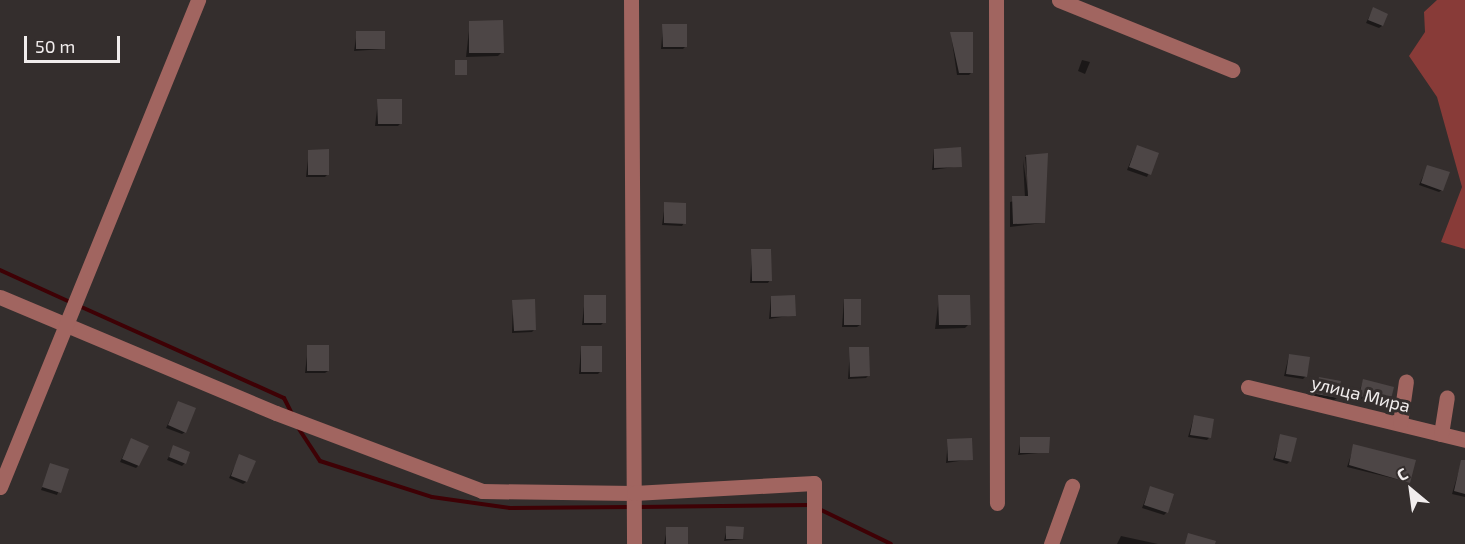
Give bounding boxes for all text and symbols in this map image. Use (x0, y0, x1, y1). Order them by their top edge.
scale bar (27, 24, 123, 62)
text: 50 m (35, 35, 75, 57)
street label: улица Мира (1309, 371, 1413, 417)
north arrow (1381, 460, 1441, 520)
text: С (1393, 463, 1411, 484)

